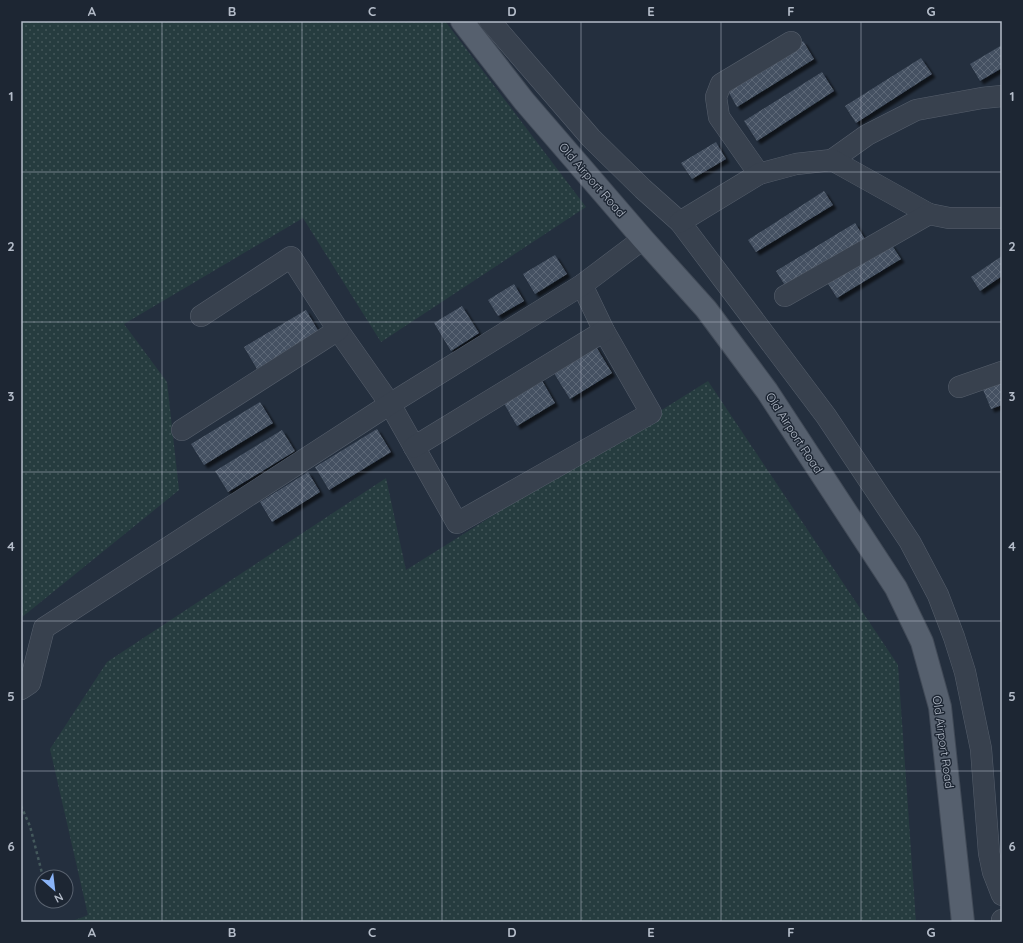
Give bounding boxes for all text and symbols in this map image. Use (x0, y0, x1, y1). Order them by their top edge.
text: A (88, 3, 97, 19)
text: B (228, 3, 236, 19)
text: C (368, 3, 376, 19)
text: D (507, 3, 517, 19)
text: E (647, 3, 655, 19)
text: F (787, 3, 795, 19)
text: G (926, 3, 936, 19)
text: 1 (8, 88, 14, 104)
text: 1 (1009, 88, 1015, 104)
street label: Old Airport Road (556, 139, 629, 220)
text: 2 (7, 238, 15, 254)
text: 2 (1008, 238, 1016, 254)
text: 3 (8, 388, 15, 404)
text: 3 (1009, 388, 1016, 404)
street label: Old Airport Road (763, 389, 826, 476)
text: 4 (7, 538, 15, 554)
text: 4 (1008, 538, 1016, 554)
text: 5 (7, 688, 15, 704)
text: 5 (1008, 688, 1016, 704)
street label: Old Airport Road (930, 695, 957, 789)
text: 6 (7, 838, 15, 854)
text: 6 (1008, 838, 1016, 854)
north arrow (34, 869, 74, 909)
text: N (52, 890, 66, 906)
text: A (88, 924, 97, 940)
text: B (228, 924, 236, 940)
text: C (368, 924, 376, 940)
text: D (507, 924, 517, 940)
text: E (647, 924, 655, 940)
text: F (787, 924, 795, 940)
text: G (926, 924, 936, 940)

